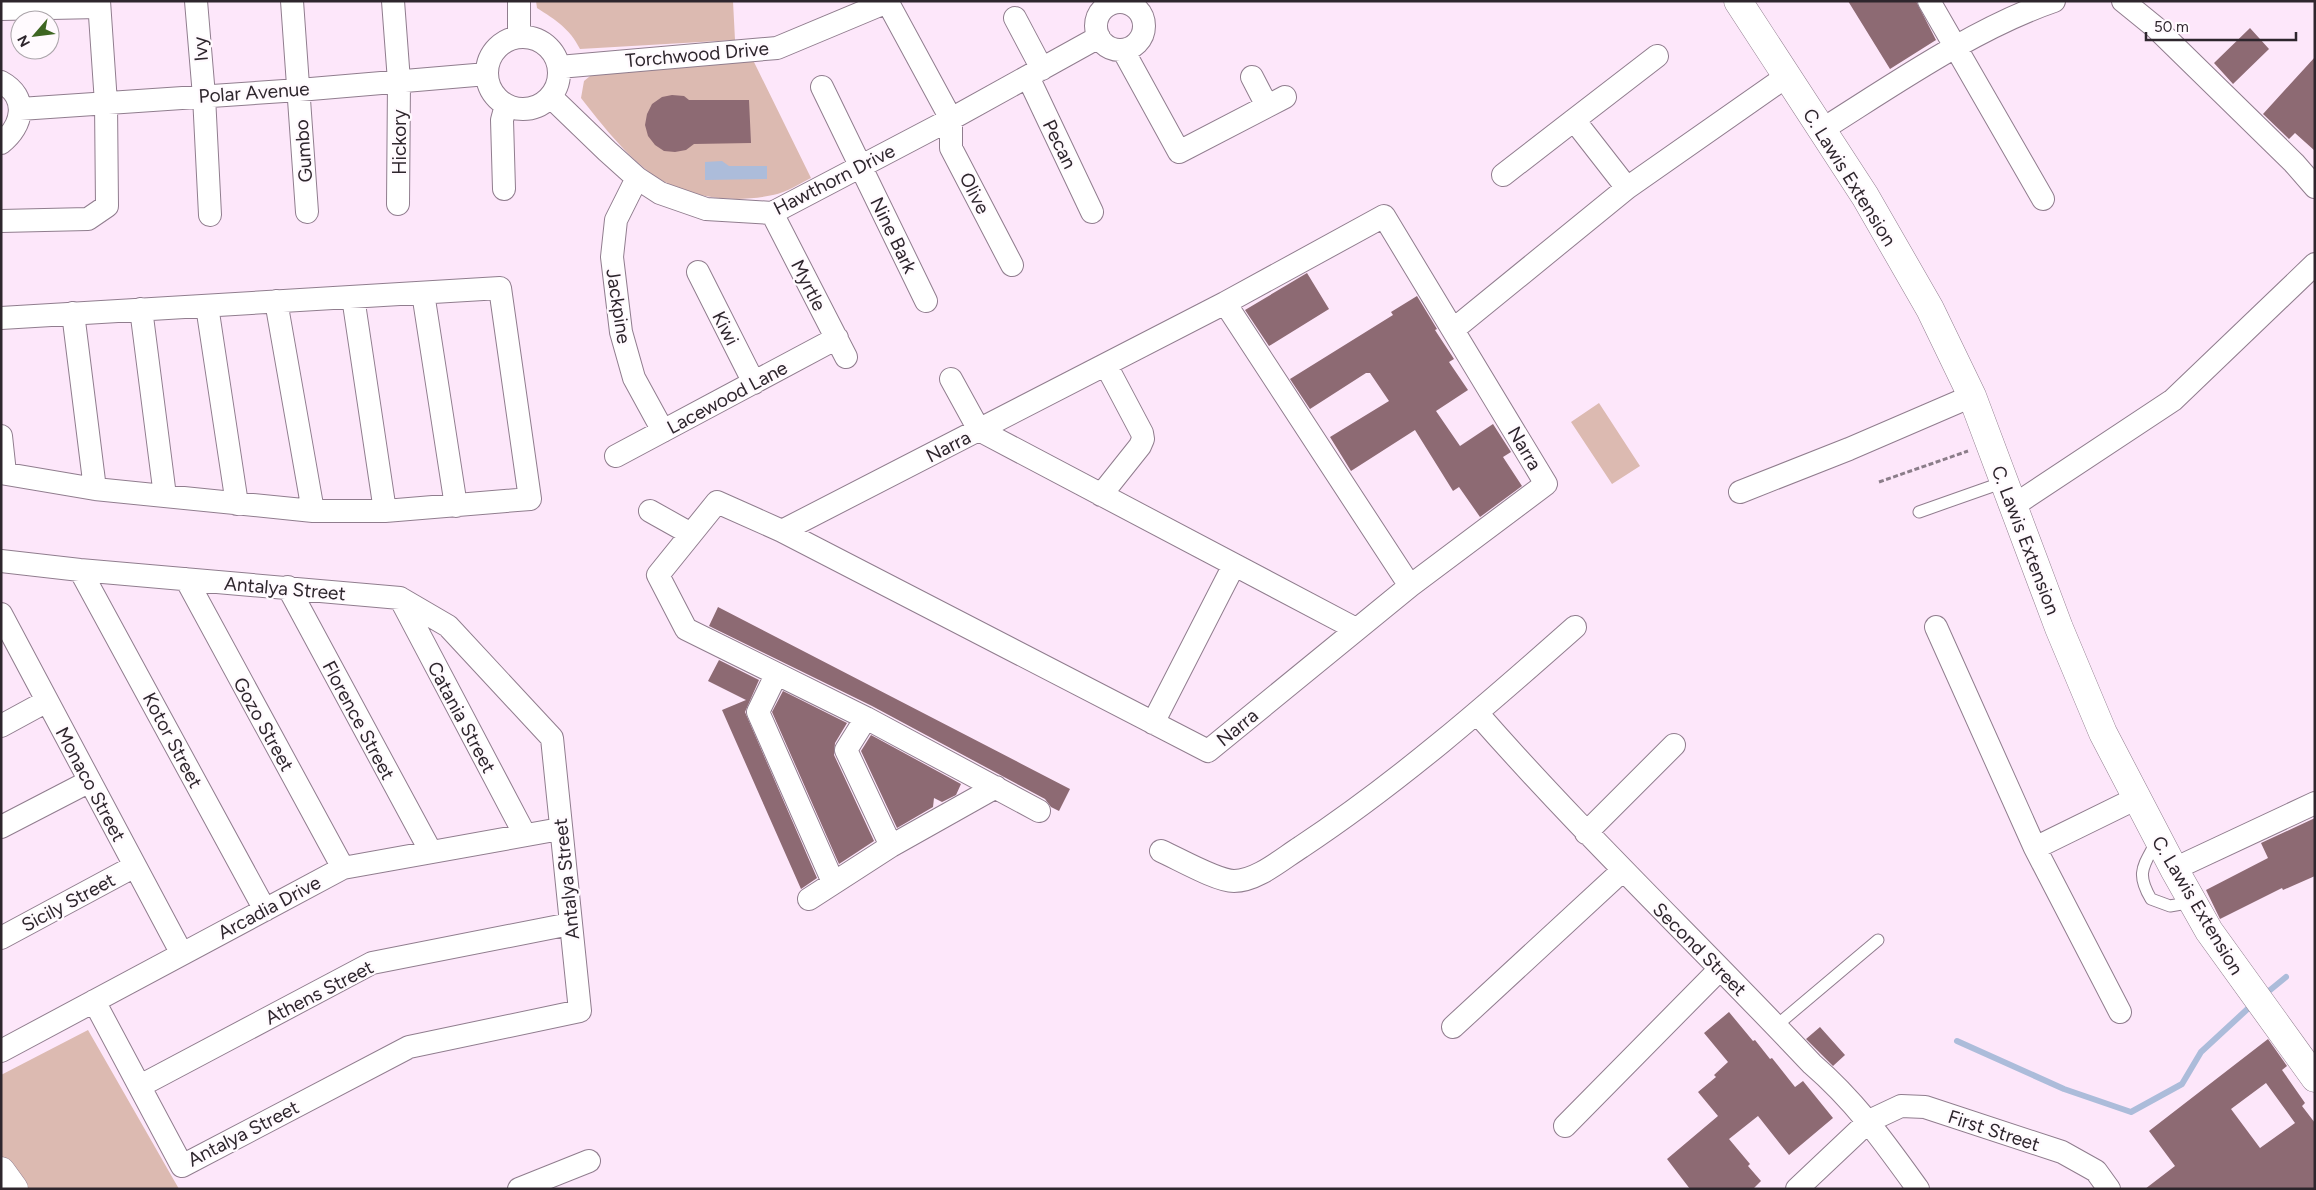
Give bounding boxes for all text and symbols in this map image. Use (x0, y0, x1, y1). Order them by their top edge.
north arrow (10, 10, 60, 60)
scale bar (2146, 10, 2296, 42)
text: 50 m (2154, 18, 2189, 36)
text: N (14, 32, 34, 50)
street label: Ivy (188, 35, 213, 62)
street label: Torchwood Drive (624, 37, 770, 72)
street label: Polar Avenue (198, 77, 310, 108)
street label: C. Lawis Extension (1798, 104, 1901, 250)
street label: Hickory (388, 109, 411, 175)
street label: Pecan (1038, 116, 1081, 173)
street label: Gumbo (290, 119, 317, 183)
street label: Hawthorn Drive (770, 139, 899, 220)
street label: Olive (954, 169, 995, 218)
street label: Nine Bark (865, 193, 922, 278)
street label: Myrtle (786, 256, 831, 315)
street label: Jackpine (601, 267, 636, 345)
street label: Kiwi (707, 307, 744, 349)
street label: Lacewood Lane (663, 356, 791, 439)
street label: Narra (1503, 422, 1547, 474)
street label: Narra (922, 426, 974, 467)
street label: C. Lawis Extension (1987, 462, 2065, 618)
street label: Antalya Street (223, 572, 347, 605)
street label: Florence Street (318, 657, 400, 784)
street label: Catania Street (423, 658, 501, 777)
street label: Gozo Street (228, 673, 299, 775)
street label: Kotor Street (138, 689, 207, 792)
street label: Narra (1212, 704, 1263, 751)
street label: Monaco Street (51, 723, 130, 846)
street label: Antalya Street (549, 817, 584, 941)
street label: C. Lawis Extension (2147, 832, 2248, 979)
street label: Sicily Street (17, 868, 119, 937)
street label: Arcadia Drive (214, 871, 325, 944)
street label: Second Street (1648, 898, 1751, 1001)
street label: Athens Street (261, 955, 377, 1030)
street label: Antalya Street (184, 1096, 303, 1171)
street label: First Street (1945, 1105, 2043, 1156)

